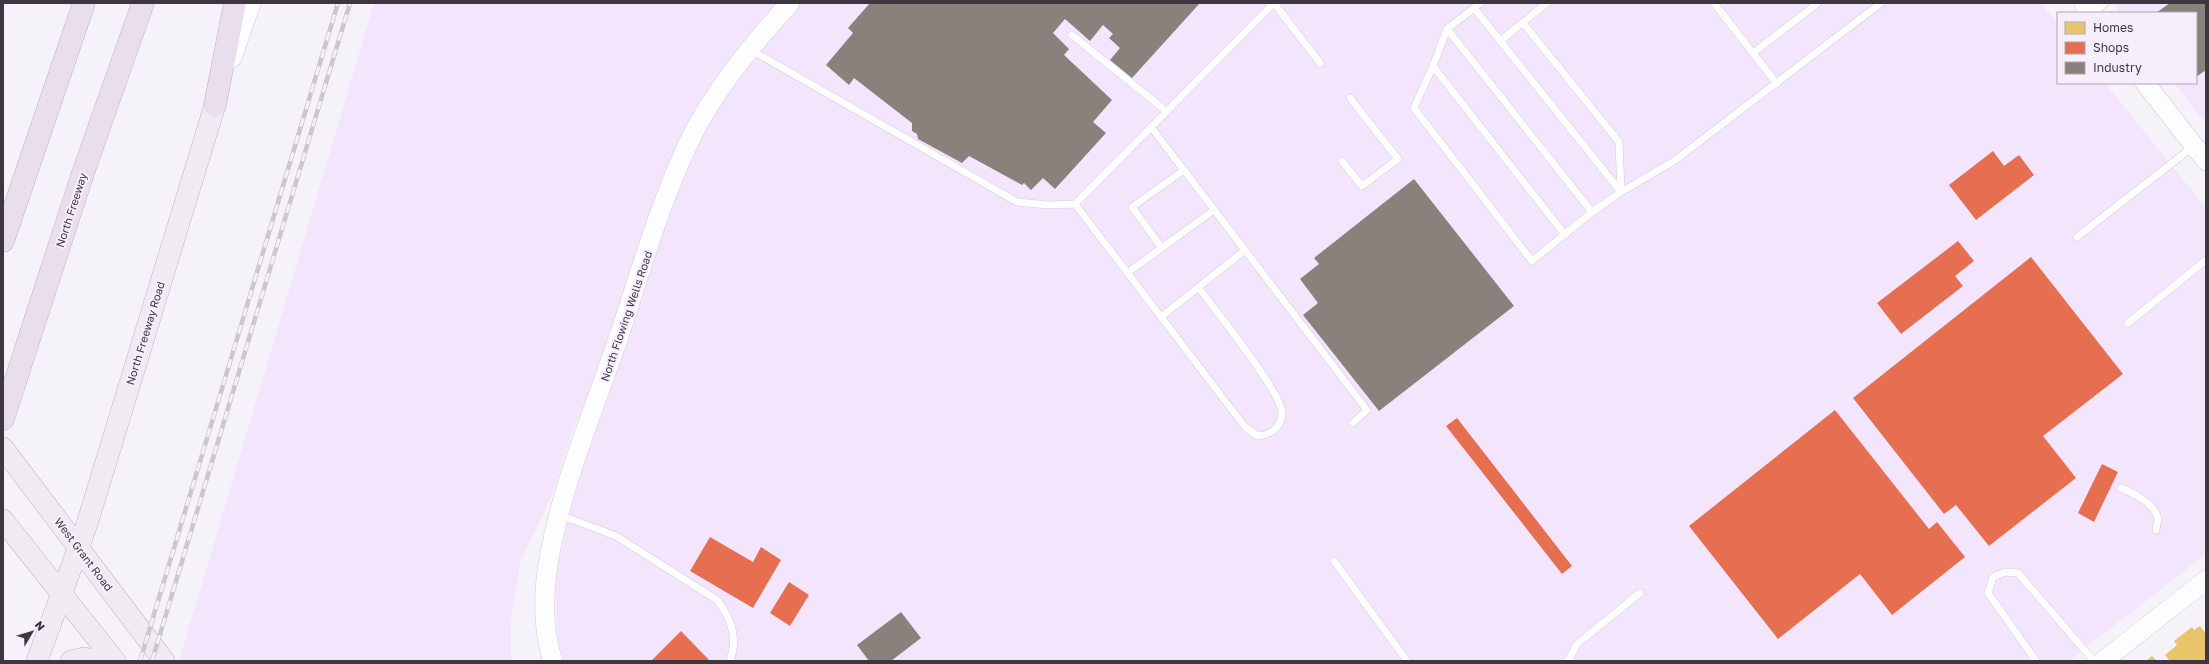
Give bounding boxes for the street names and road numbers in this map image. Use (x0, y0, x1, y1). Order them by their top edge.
street label: North Freeway (53, 171, 89, 249)
street label: North Flowing Wells Road (598, 249, 654, 383)
street label: North Freeway Road (123, 280, 167, 386)
street label: West Grant Road (52, 515, 116, 593)

